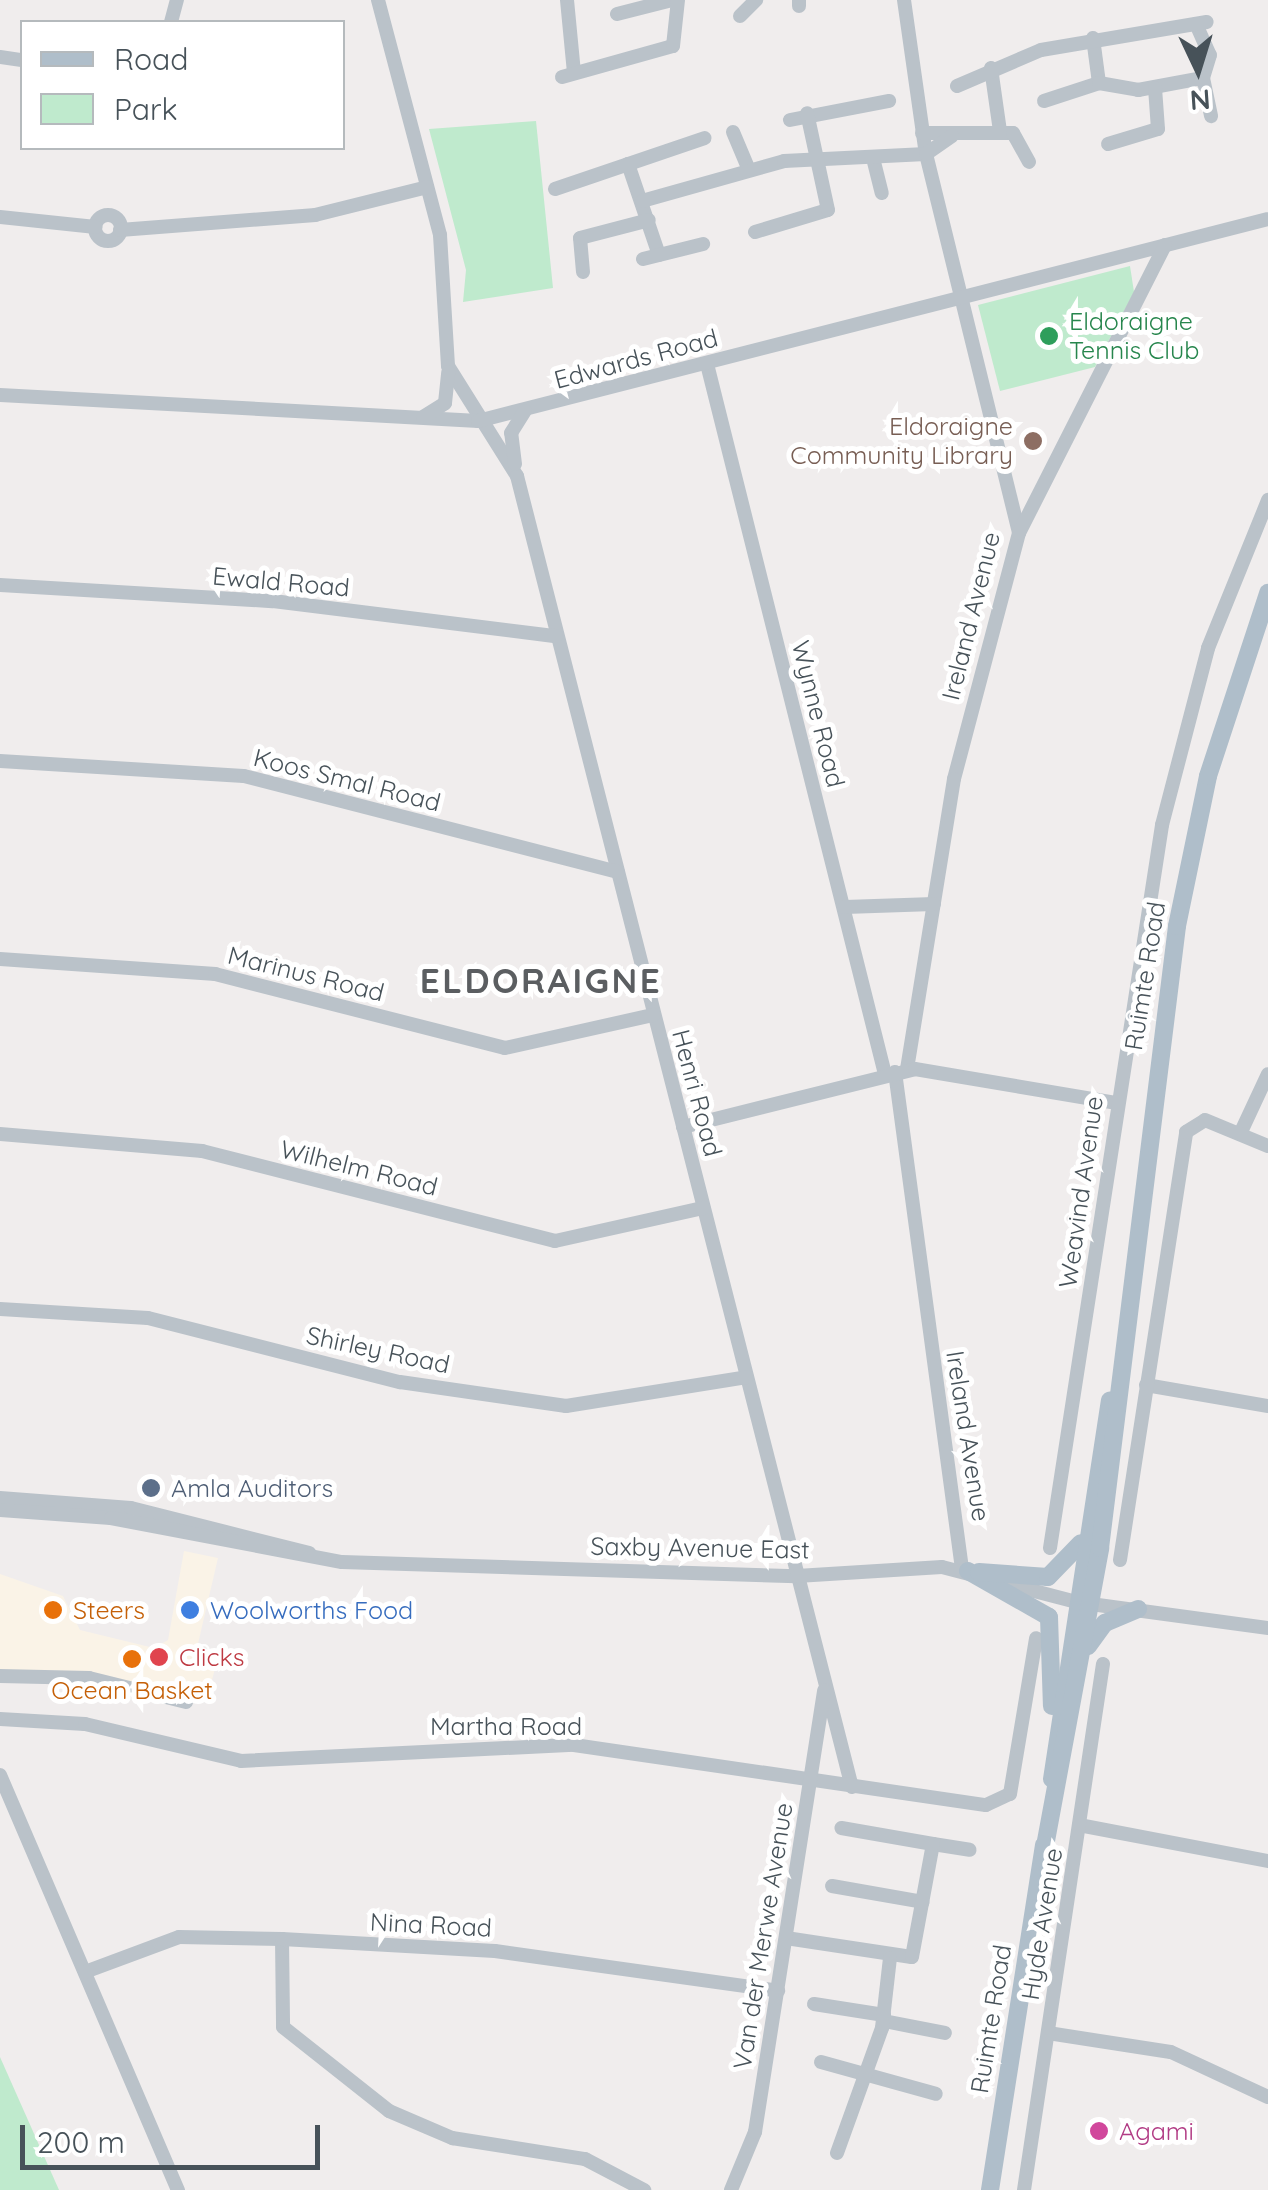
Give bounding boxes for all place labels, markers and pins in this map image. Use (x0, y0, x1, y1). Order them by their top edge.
place label: Eldoraigne Tennis Club (1069, 307, 1199, 366)
marker: Eldoraigne Tennis Club (1038, 325, 1060, 347)
place label: Eldoraigne Community Library (790, 412, 1013, 471)
marker: Eldoraigne Community Library (1022, 430, 1044, 452)
place label: Amla Auditors (171, 1473, 333, 1503)
marker: Amla Auditors (140, 1477, 162, 1499)
place label: Steers (73, 1595, 145, 1625)
place label: Woolworths Food (210, 1595, 413, 1625)
marker: Steers (42, 1599, 64, 1621)
marker: Woolworths Food (179, 1599, 201, 1621)
place label: Clicks (179, 1642, 244, 1672)
marker: Clicks (148, 1646, 170, 1668)
marker: Ocean Basket (121, 1648, 143, 1670)
place label: Ocean Basket (51, 1675, 213, 1705)
place label: Agami (1119, 2116, 1194, 2146)
marker: Agami (1088, 2120, 1110, 2142)

